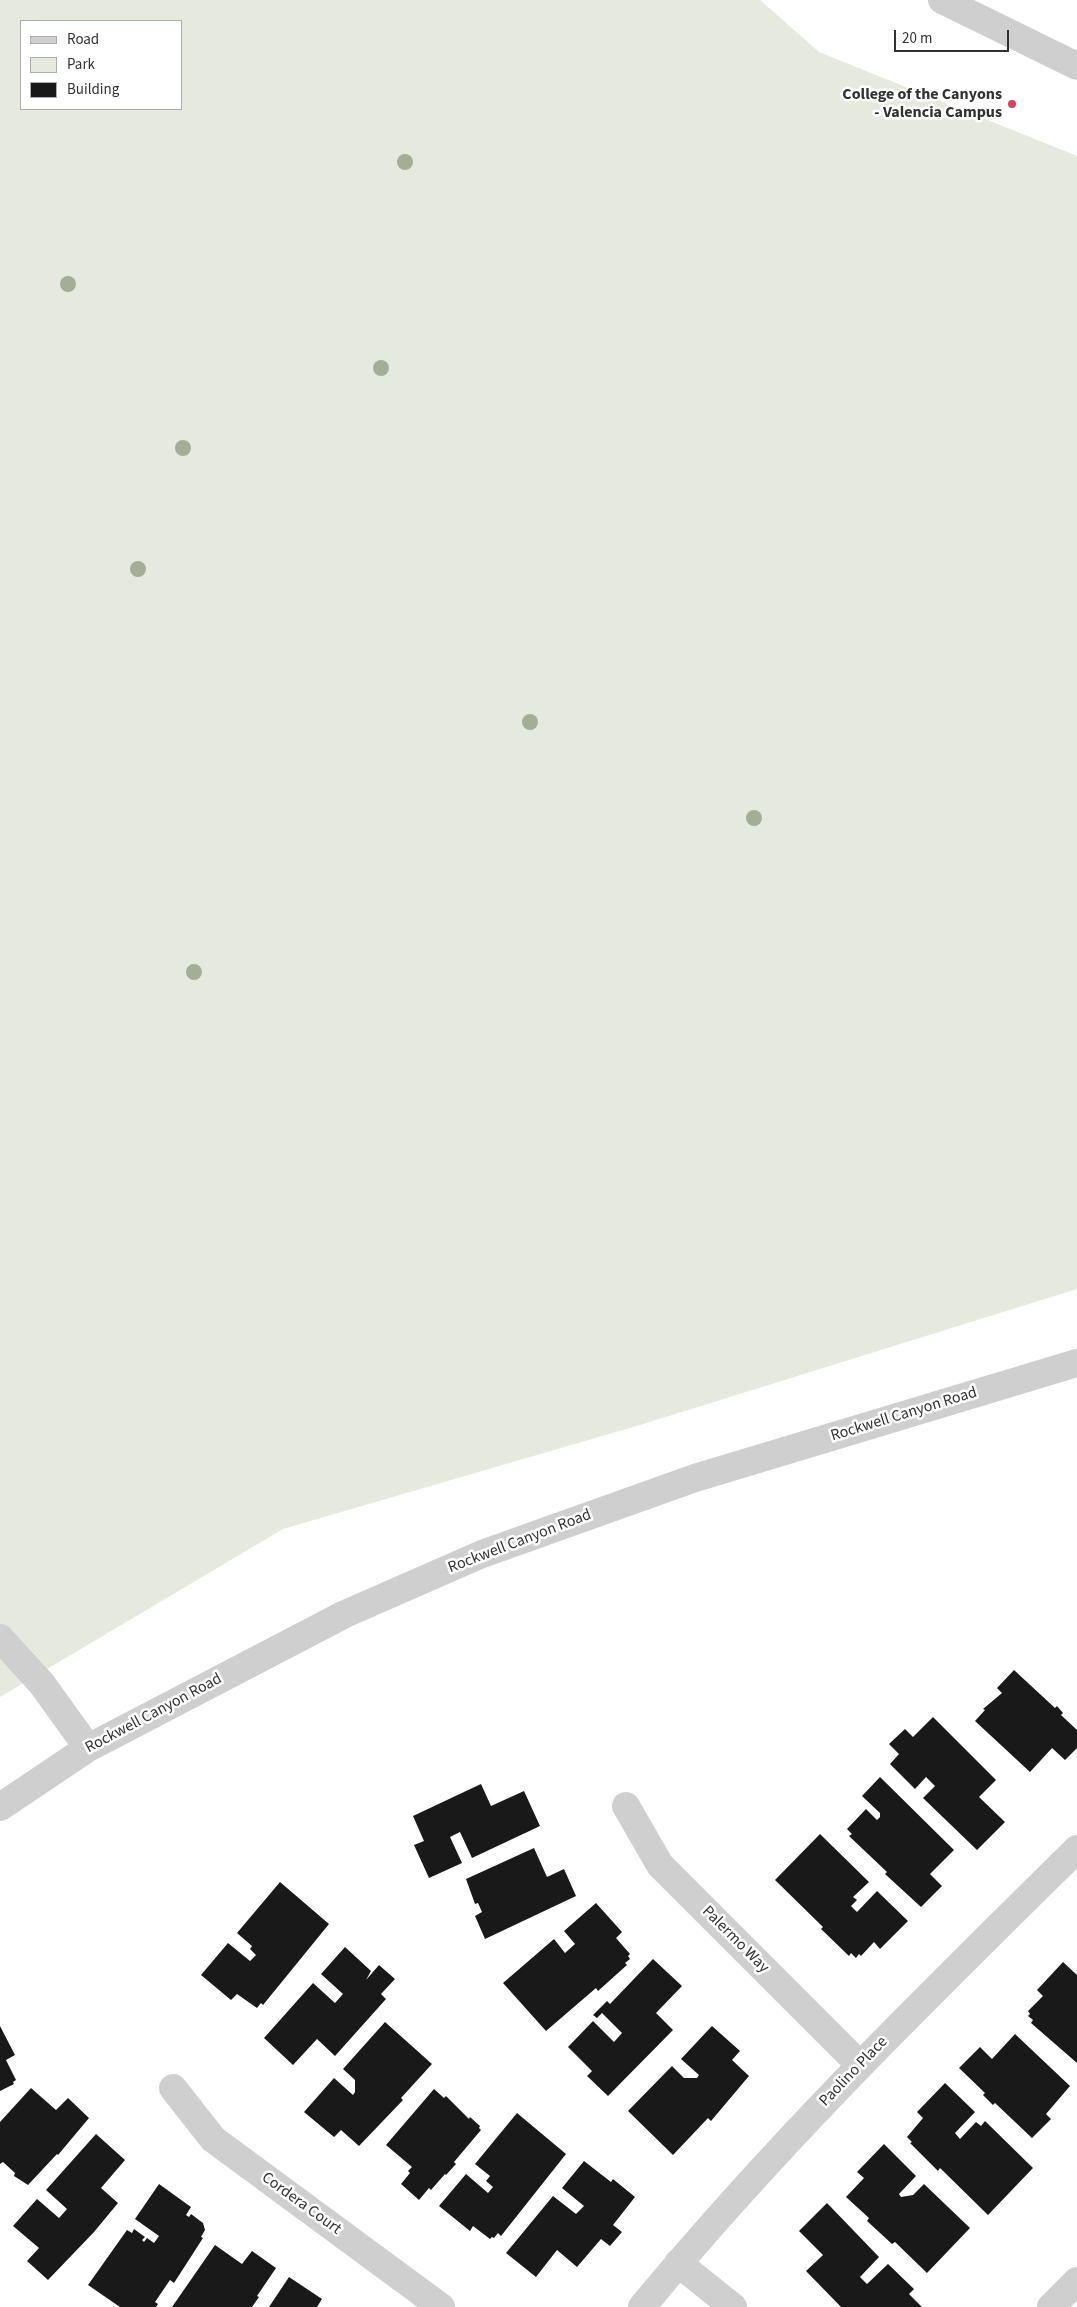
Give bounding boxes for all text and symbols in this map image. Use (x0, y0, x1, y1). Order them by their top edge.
legend (20, 20, 182, 110)
scale bar (897, 20, 1012, 52)
text: 20 m (902, 28, 932, 49)
text: Road (67, 29, 99, 50)
text: Park (67, 54, 95, 75)
text: Building (67, 79, 119, 100)
place label: College of the Canyons - Valencia Campus (842, 85, 1002, 123)
marker: College of the Canyons - Valencia Campus (1006, 98, 1018, 110)
street label: Rockwell Canyon Road (829, 1384, 979, 1446)
street label: Rockwell Canyon Road (446, 1506, 594, 1578)
street label: Rockwell Canyon Road (82, 1670, 226, 1758)
street label: Palermo Way (697, 1902, 773, 1978)
street label: Paolino Place (816, 2033, 892, 2111)
street label: Cordera Court (257, 2169, 345, 2239)

